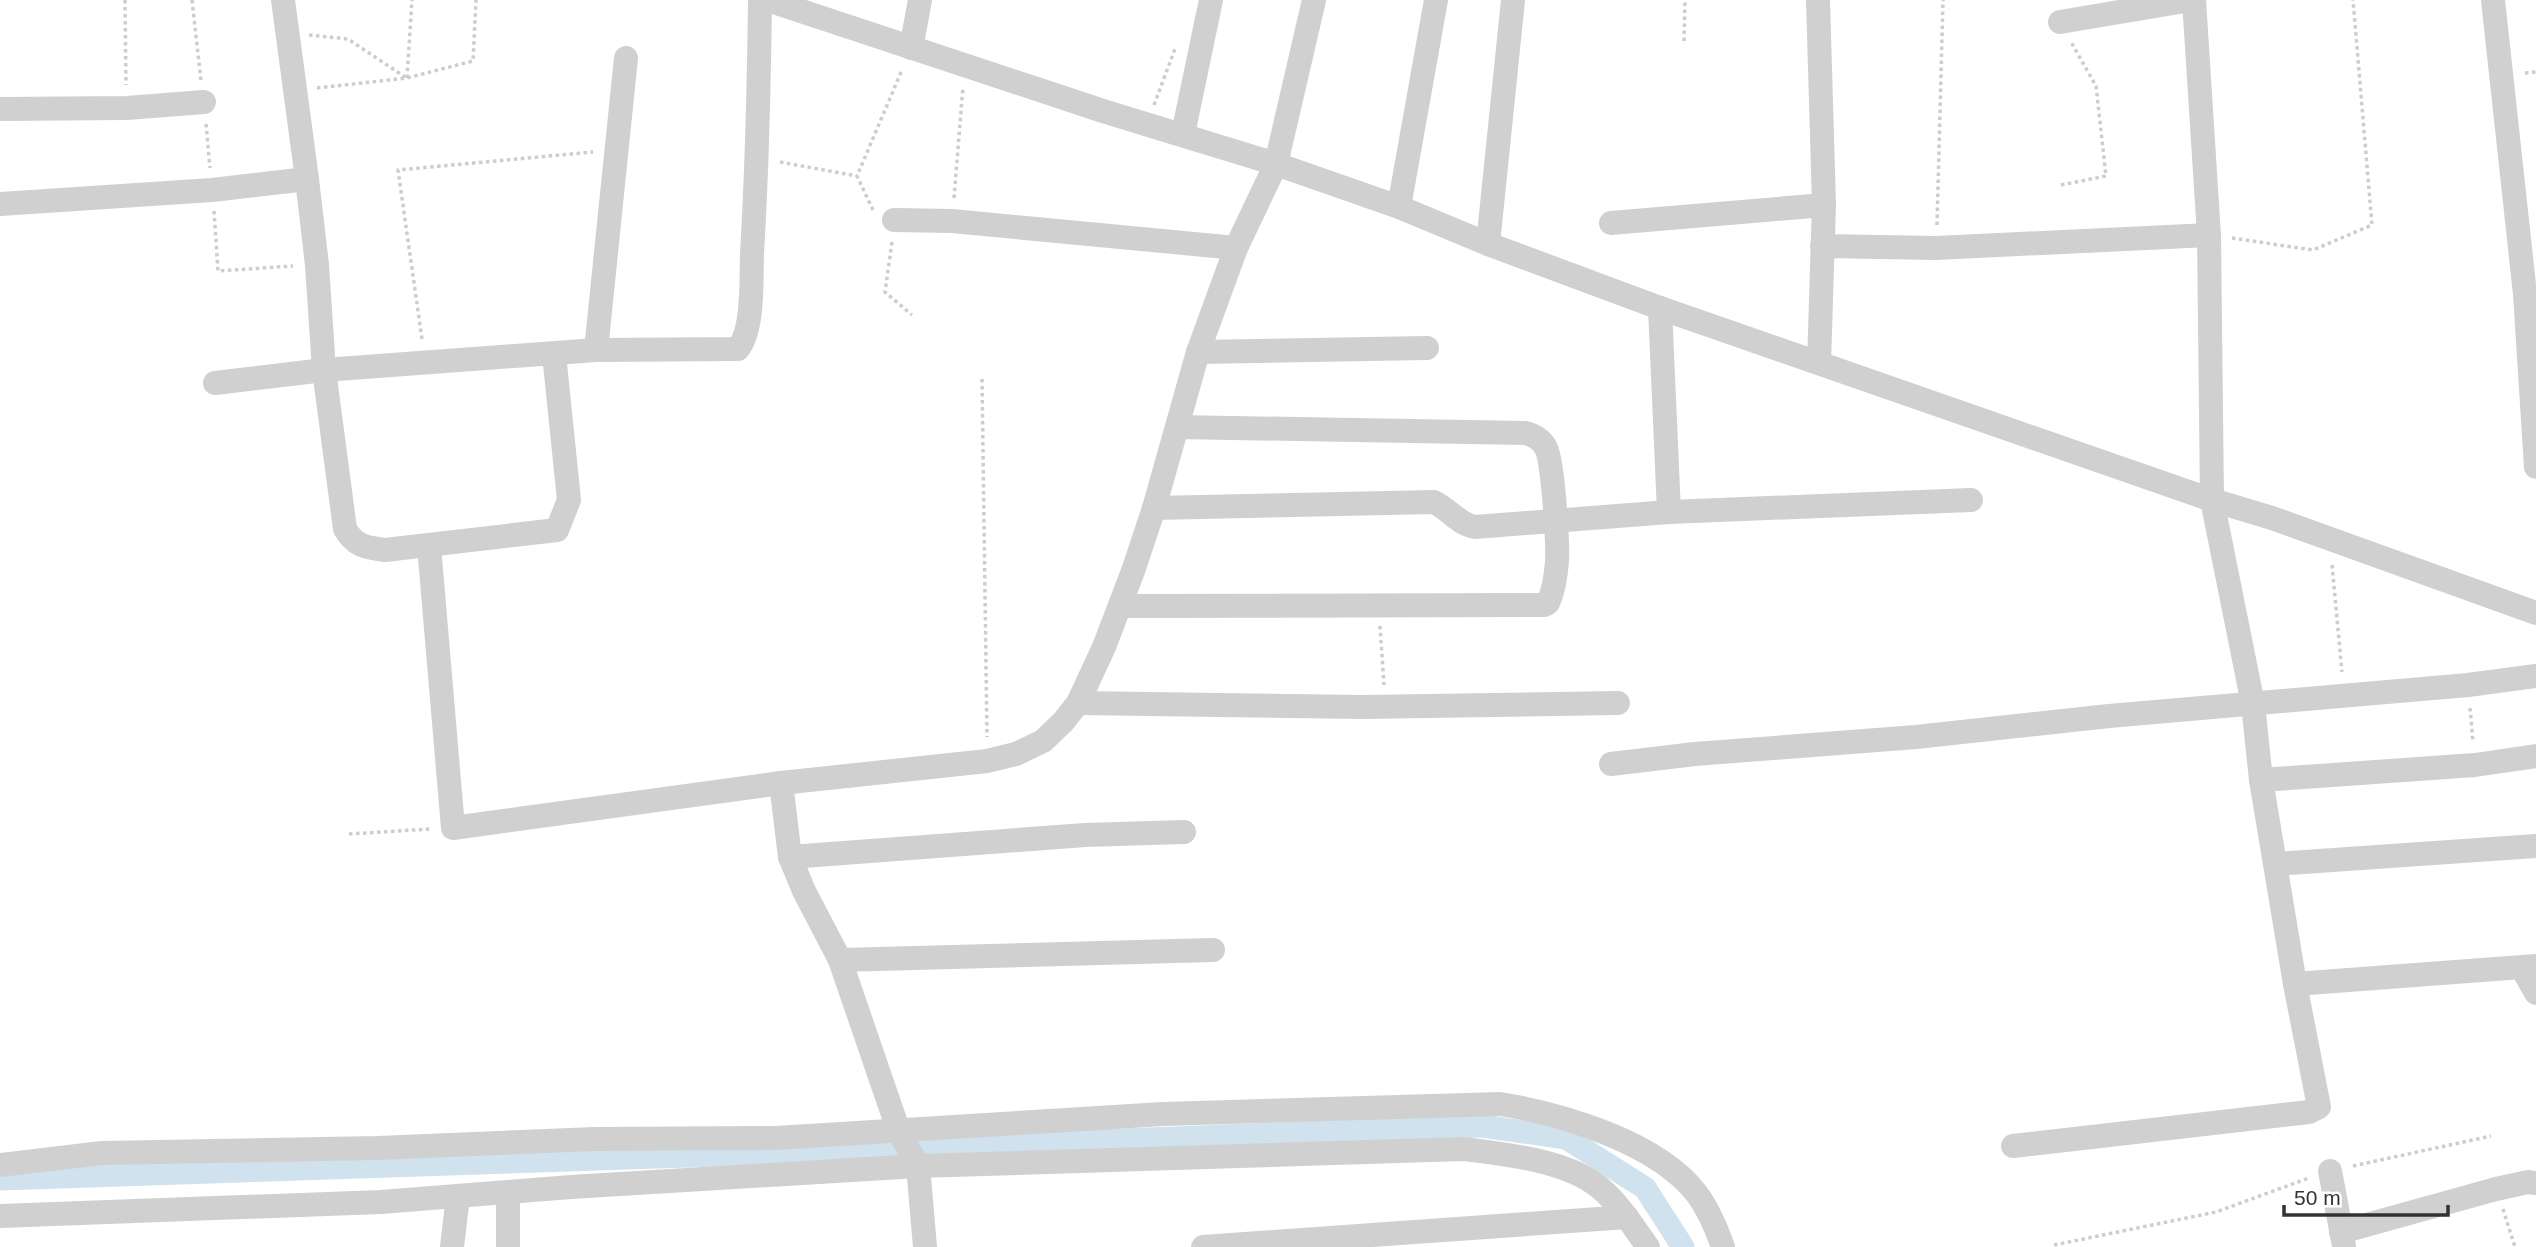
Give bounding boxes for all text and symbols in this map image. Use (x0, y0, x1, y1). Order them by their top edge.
scale bar (2284, 1174, 2448, 1218)
text: 50 m (2294, 1186, 2341, 1209)

